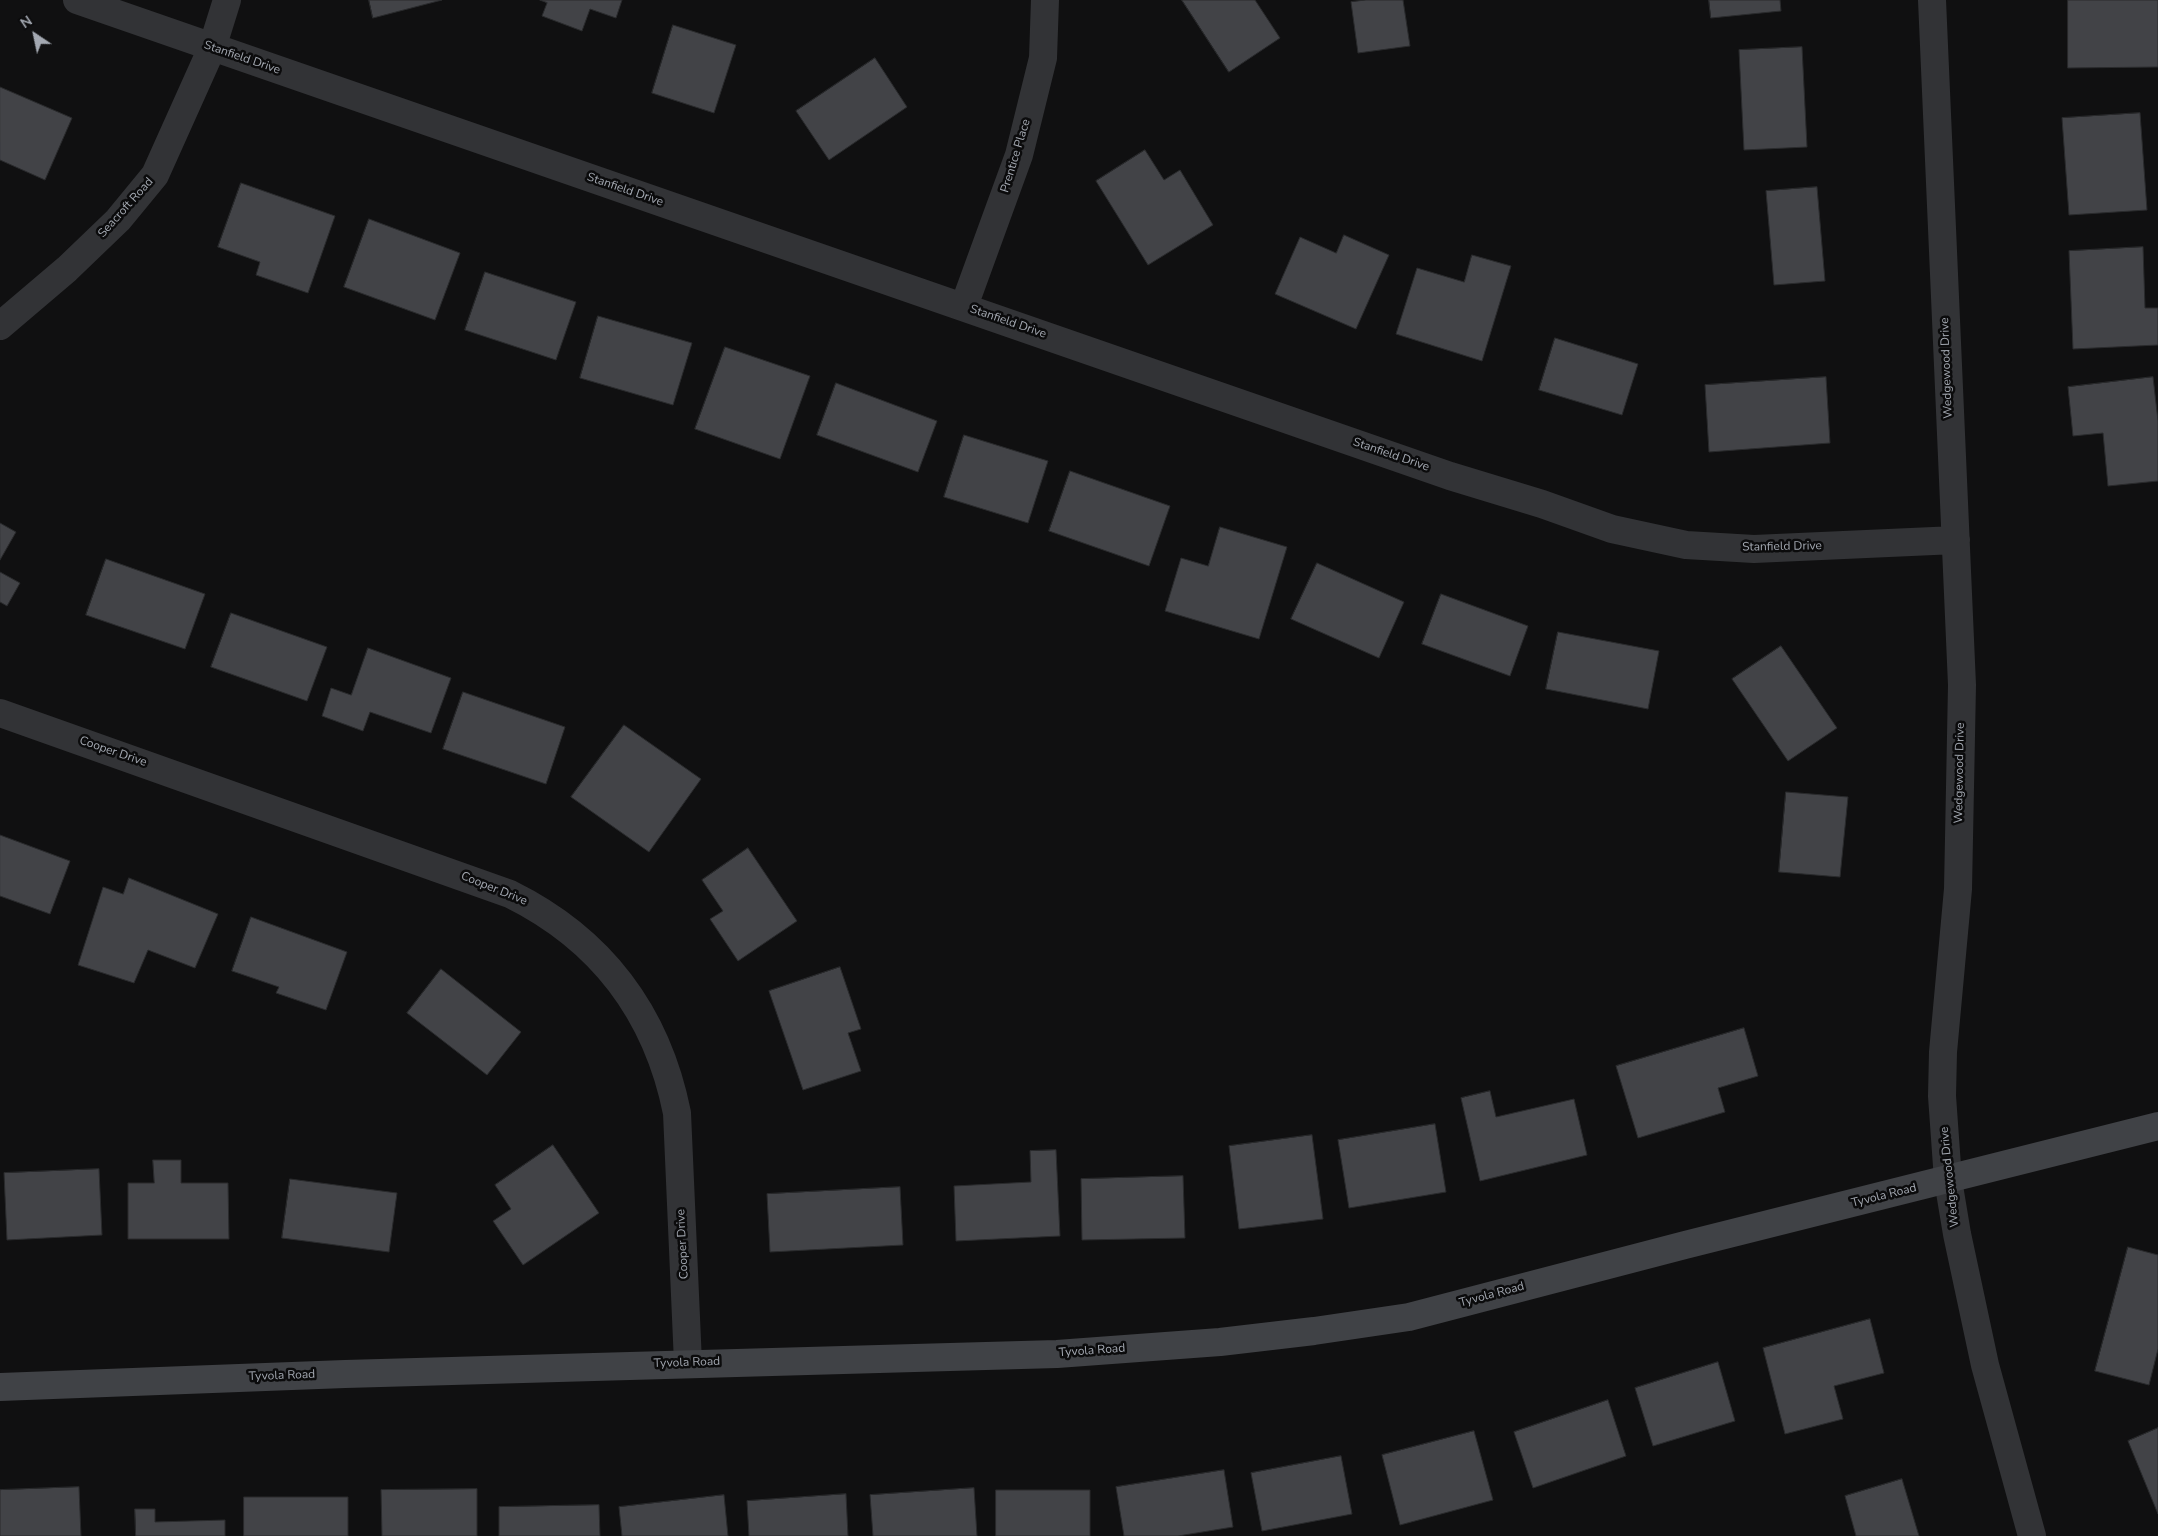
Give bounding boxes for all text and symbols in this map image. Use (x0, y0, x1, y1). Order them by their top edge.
north arrow (10, 10, 60, 60)
text: N (17, 11, 36, 33)
street label: Stanfield Drive (202, 38, 282, 78)
street label: Prentice Place (998, 118, 1034, 194)
street label: Stanfield Drive (585, 170, 665, 210)
street label: Seacroft Road (95, 175, 157, 241)
street label: Stanfield Drive (968, 302, 1048, 342)
street label: Wedgewood Drive (1938, 317, 1956, 419)
street label: Stanfield Drive (1351, 435, 1431, 475)
street label: Stanfield Drive (1742, 539, 1822, 555)
street label: Wedgewood Drive (1952, 722, 1968, 824)
street label: Cooper Drive (77, 734, 149, 770)
street label: Cooper Drive (459, 869, 529, 909)
street label: Wedgewood Drive (1938, 1126, 1962, 1228)
street label: Tyvola Road (1850, 1181, 1918, 1211)
street label: Cooper Drive (674, 1209, 692, 1279)
street label: Tyvola Road (1458, 1279, 1526, 1311)
street label: Tyvola Road (1058, 1341, 1126, 1361)
street label: Tyvola Road (654, 1355, 720, 1371)
street label: Tyvola Road (249, 1368, 315, 1384)

